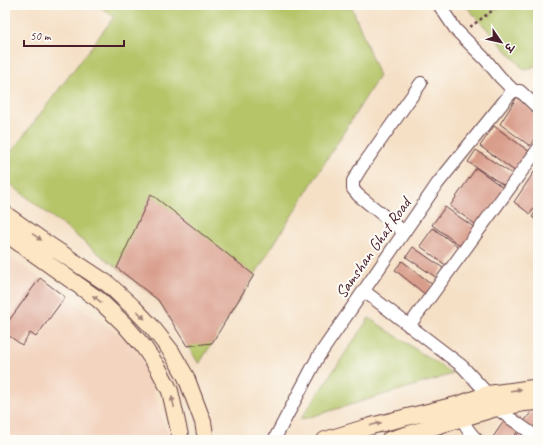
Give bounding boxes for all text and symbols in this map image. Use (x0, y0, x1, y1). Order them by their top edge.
scale bar (24, 22, 124, 48)
north arrow (481, 22, 521, 62)
text: 50 m (30, 28, 52, 44)
text: उ (501, 40, 518, 56)
street label: Samshan Ghat Road (331, 192, 417, 302)
one-way arrow (32, 233, 42, 241)
one-way arrow (91, 295, 102, 303)
one-way arrow (136, 310, 145, 320)
one-way arrow (510, 387, 522, 393)
one-way arrow (169, 396, 175, 408)
one-way arrow (370, 421, 382, 427)

